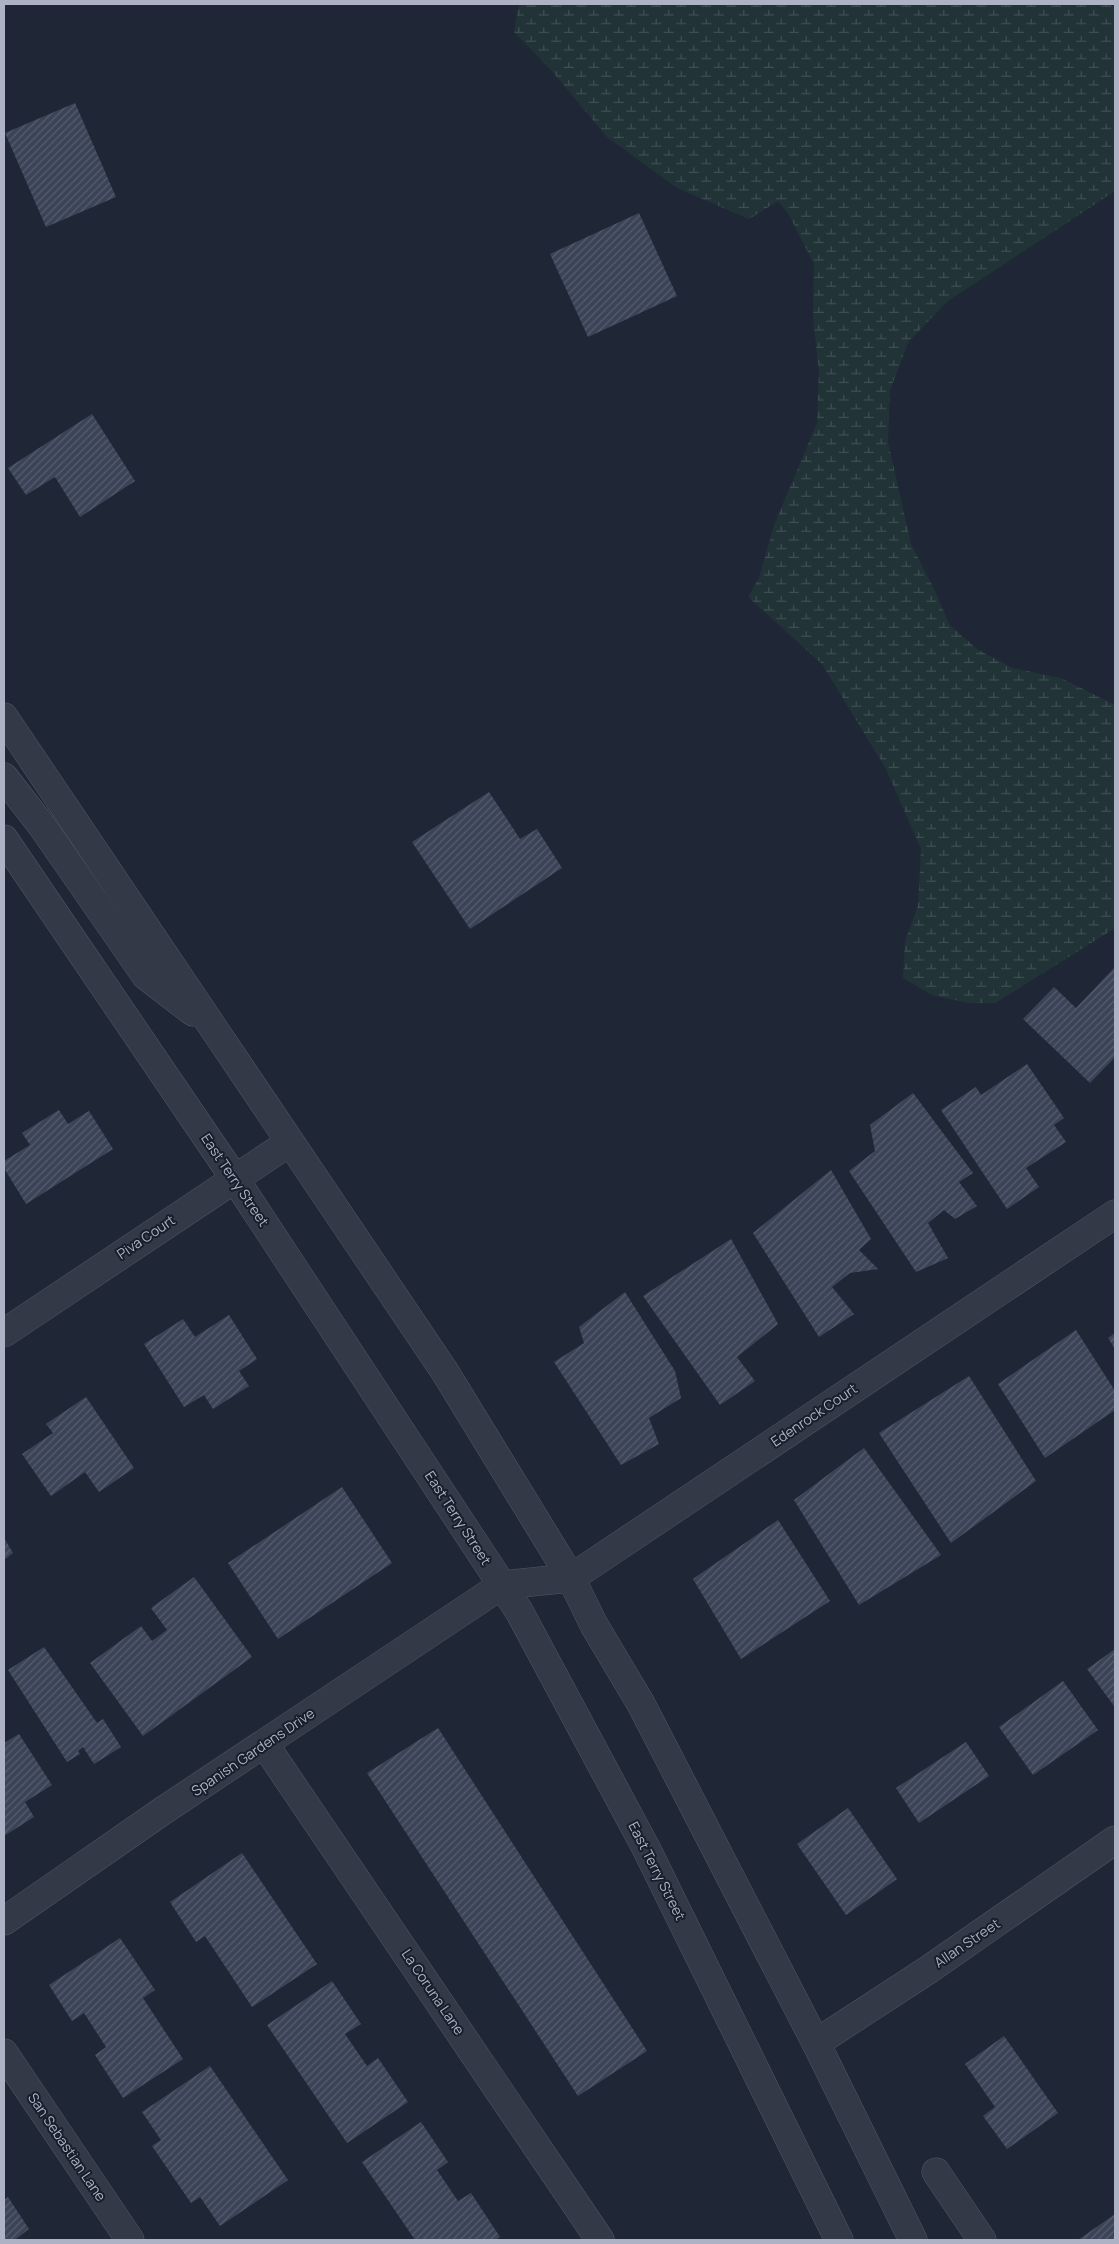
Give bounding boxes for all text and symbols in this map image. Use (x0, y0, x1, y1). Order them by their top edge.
street label: East Terry Street (197, 1130, 274, 1230)
street label: Piva Court (113, 1210, 179, 1263)
street label: Edenrock Court (767, 1378, 861, 1451)
street label: East Terry Street (421, 1467, 496, 1569)
street label: Spanish Gardens Drive (187, 1703, 318, 1800)
street label: East Terry Street (624, 1818, 691, 1924)
street label: Allan Street (930, 1913, 1004, 1972)
street label: La Coruna Lane (398, 1945, 469, 2038)
street label: San Sebastian Lane (24, 2089, 111, 2205)

